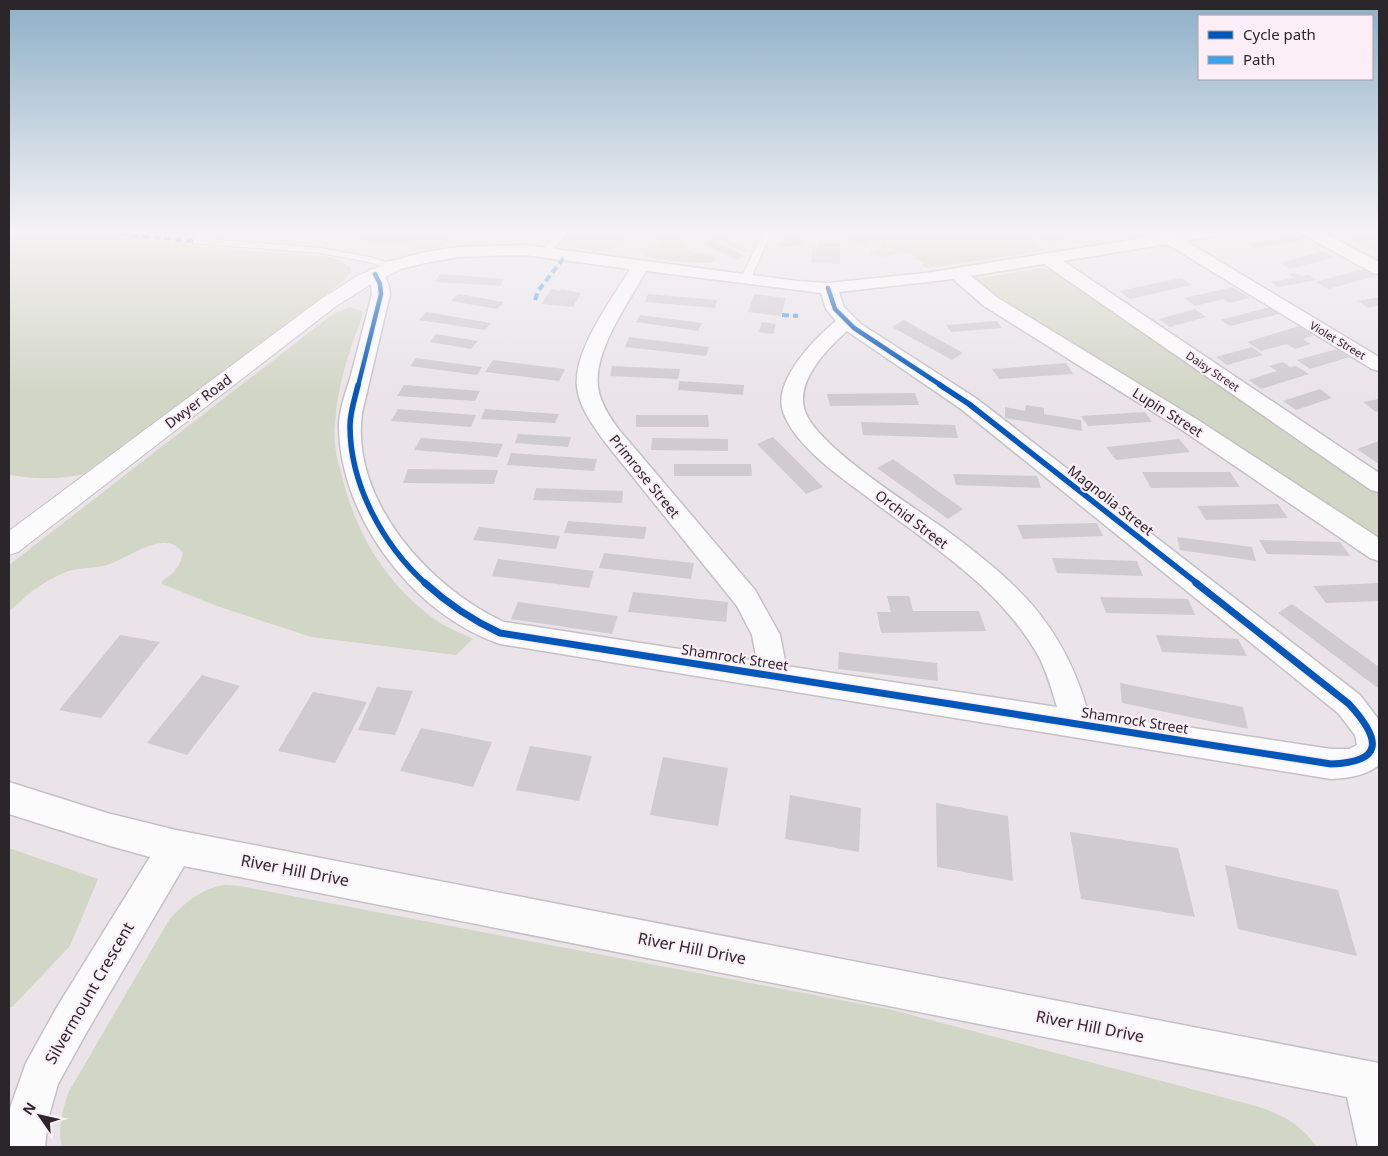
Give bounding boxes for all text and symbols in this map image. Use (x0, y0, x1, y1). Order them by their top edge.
legend (1198, 15, 1373, 80)
text: Cycle path (1243, 24, 1316, 44)
text: Path (1243, 49, 1275, 69)
street label: Violet Street (1307, 317, 1369, 363)
street label: Daisy Street (1183, 348, 1243, 394)
street label: Dwyer Road (161, 370, 235, 432)
street label: Lupin Street (1129, 383, 1207, 441)
street label: Primrose Street (605, 430, 685, 522)
street label: Magnolia Street (1064, 460, 1158, 540)
street label: Orchid Street (872, 485, 952, 553)
street label: Shamrock Street (680, 639, 790, 675)
street label: Shamrock Street (1080, 702, 1190, 738)
street label: River Hill Drive (239, 849, 351, 891)
street label: Silvermount Crescent (39, 918, 139, 1068)
street label: River Hill Drive (636, 927, 748, 969)
street label: River Hill Drive (1034, 1005, 1146, 1047)
north arrow (15, 1091, 65, 1141)
text: N (18, 1098, 40, 1118)

